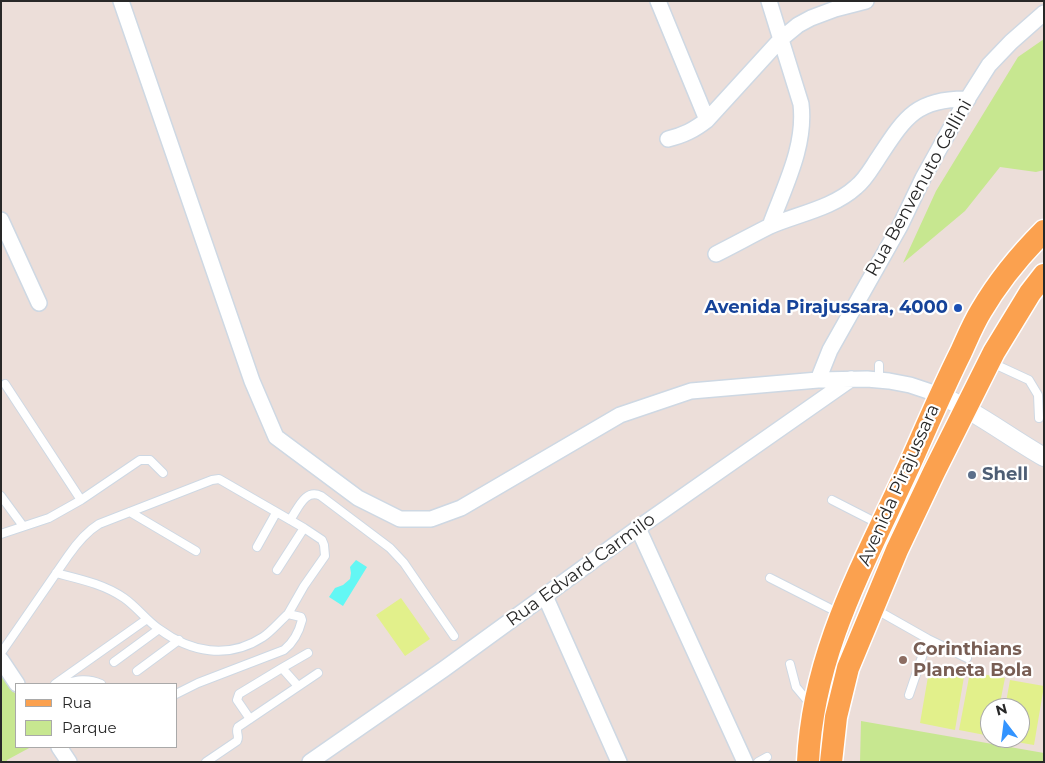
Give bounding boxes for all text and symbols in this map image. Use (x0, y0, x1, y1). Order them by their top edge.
street label: Rua Benvenuto Cellini (861, 96, 977, 280)
place label: Avenida Pirajussara, 4000 (704, 297, 948, 319)
marker: Avenida Pirajussara, 4000 (952, 302, 964, 314)
street label: Avenida Pirajussara (854, 401, 944, 569)
place label: Shell (982, 464, 1028, 486)
marker: Shell (966, 469, 978, 481)
street label: Rua Edvard Carmilo (502, 509, 660, 631)
place label: Corinthians Planeta Bola (913, 639, 1032, 682)
marker: Corinthians Planeta Bola (897, 654, 909, 666)
legend (15, 683, 178, 748)
text: Rua (62, 693, 92, 712)
north arrow (980, 698, 1030, 748)
text: N (994, 699, 1009, 720)
text: Parque (62, 718, 117, 737)

